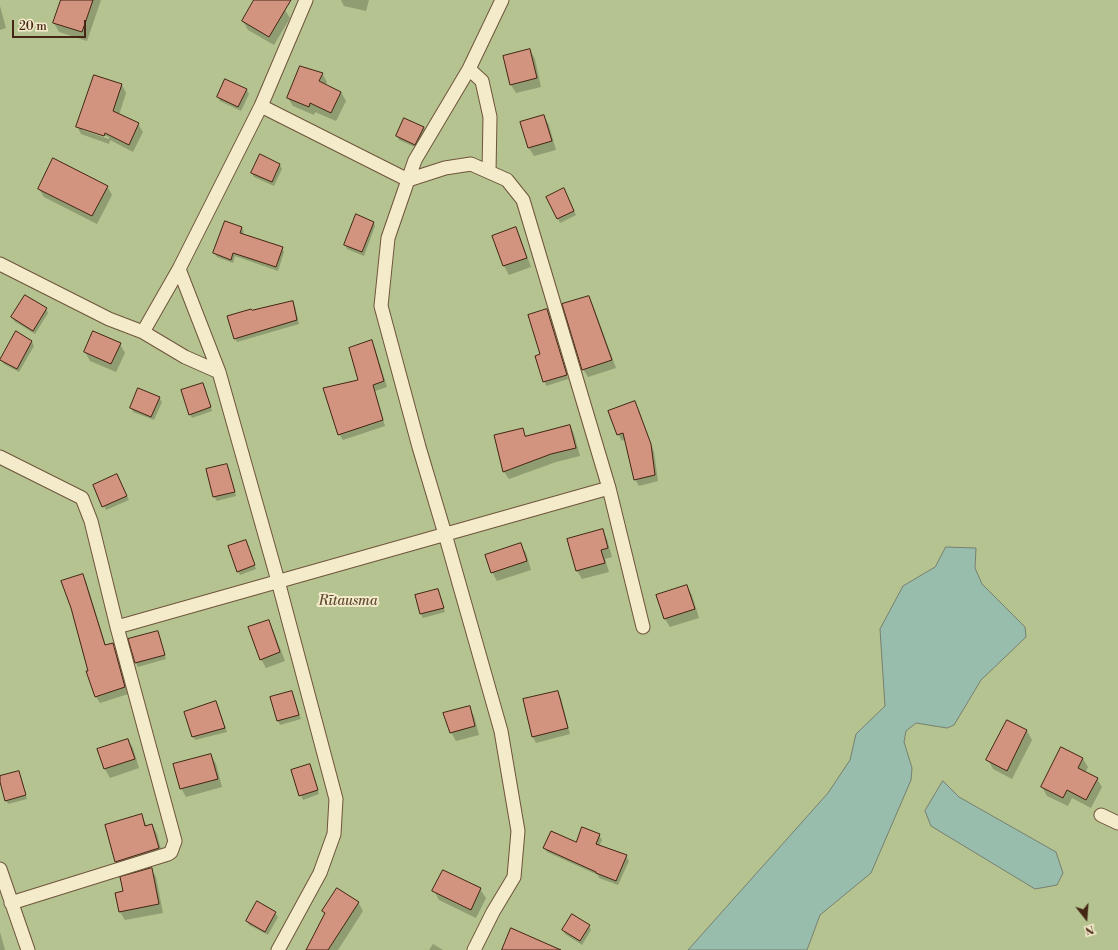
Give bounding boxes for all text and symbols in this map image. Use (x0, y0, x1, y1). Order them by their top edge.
scale bar (14, 12, 88, 38)
text: 20 m (19, 19, 47, 34)
park label: Rītausma (319, 594, 377, 610)
north arrow (1066, 898, 1106, 938)
text: N (1083, 922, 1096, 937)

